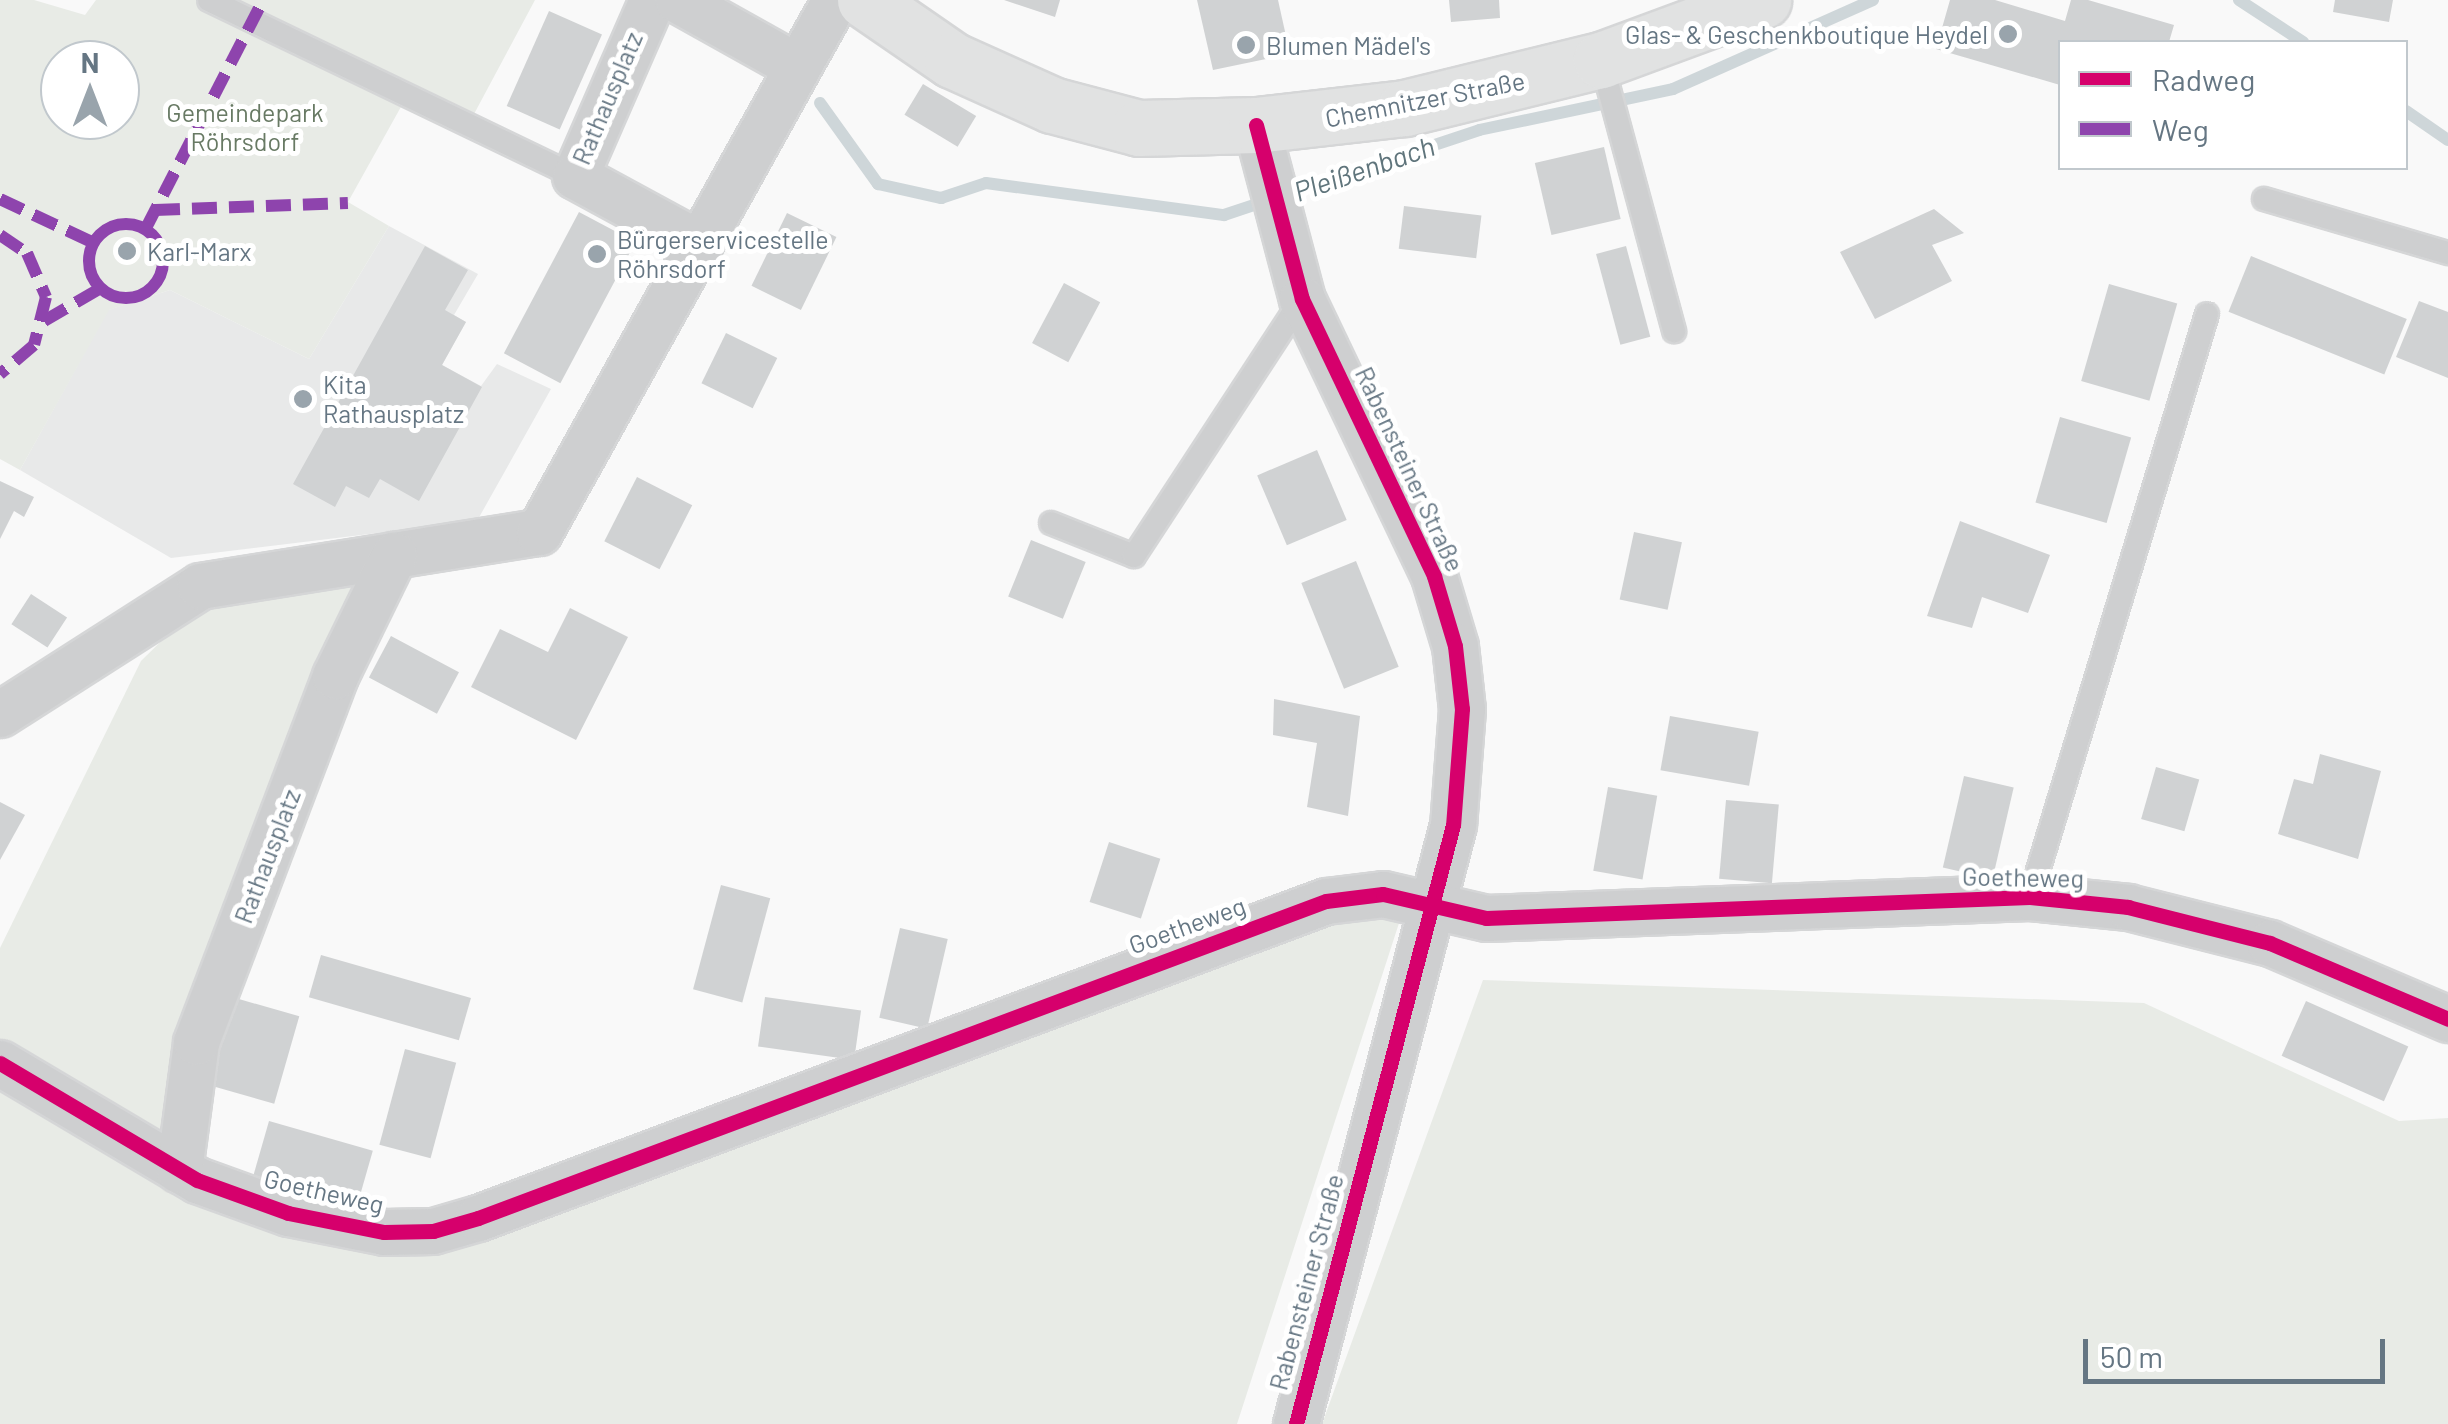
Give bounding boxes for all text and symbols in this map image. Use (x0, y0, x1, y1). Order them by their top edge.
place label: Glas- & Geschenkboutique Heydel (1625, 19, 1988, 49)
marker: Glas- & Geschenkboutique Heydel (1997, 23, 2019, 45)
street label: Rathausplatz (566, 27, 648, 169)
place label: Blumen Mädel's (1266, 30, 1431, 60)
marker: Blumen Mädel's (1235, 34, 1257, 56)
north arrow (40, 40, 140, 140)
legend (2058, 40, 2408, 170)
text: N (81, 45, 99, 79)
text: Radweg (2152, 61, 2255, 97)
street label: Chemnitzer Straße (1323, 65, 1527, 133)
park label: Gemeindepark Röhrsdorf (166, 98, 324, 157)
text: Weg (2152, 111, 2209, 147)
water label: Pleißenbach (1289, 128, 1439, 208)
place label: Bürgerservicestelle Röhrsdorf (617, 225, 829, 284)
place label: Karl-Marx (147, 236, 251, 266)
marker: Karl-Marx (116, 240, 138, 262)
marker: Bürgerservicestelle Röhrsdorf (586, 243, 608, 265)
street label: Rabensteiner Straße (1349, 362, 1471, 576)
place label: Kita Rathausplatz (323, 370, 464, 429)
marker: Kita Rathausplatz (292, 388, 314, 410)
street label: Rathausplatz (228, 785, 306, 927)
street label: Goetheweg (1962, 861, 2084, 893)
street label: Goetheweg (1125, 890, 1249, 960)
street label: Goetheweg (261, 1163, 387, 1219)
street label: Rabensteiner Straße (1263, 1171, 1349, 1393)
scale bar (2088, 1319, 2390, 1381)
text: 50 m (2100, 1338, 2163, 1374)

